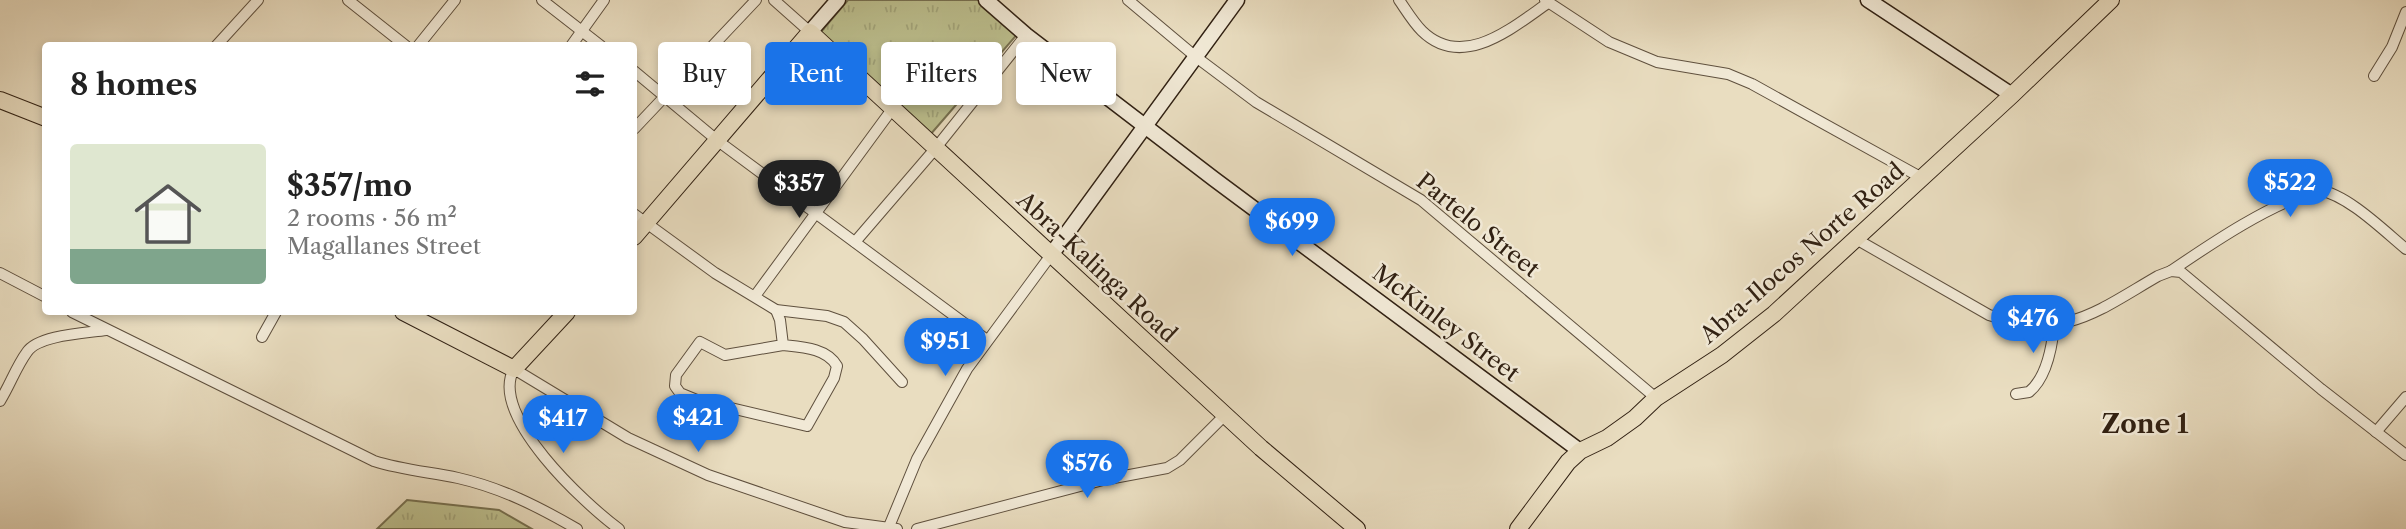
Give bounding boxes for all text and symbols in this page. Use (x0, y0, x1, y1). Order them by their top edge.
chip: Buy (658, 42, 751, 105)
chip: Rent (765, 42, 867, 105)
chip: Filters (881, 42, 1002, 105)
chip: New (1016, 42, 1116, 105)
icon: filters (571, 65, 609, 103)
text: 8 homes (70, 66, 197, 103)
street label: Abra-Ilocos Norte Road (1694, 157, 1910, 350)
pin: $357 (758, 160, 840, 220)
pin: $522 (2249, 160, 2331, 219)
text: $357/mo (287, 167, 412, 204)
street label: Partelo Street (1411, 167, 1545, 283)
text: $522 (2264, 168, 2316, 196)
text: $357 (774, 169, 824, 197)
icon: home (126, 172, 210, 256)
street label: Abra-Kalinga Road (1011, 185, 1183, 348)
pin: $699 (1251, 198, 1333, 258)
text: 2 rooms · 56 m² (287, 204, 457, 232)
text: $699 (1265, 207, 1319, 235)
text: Magallanes Street (287, 232, 481, 260)
street label: McKinley Street (1367, 259, 1525, 387)
pin: $476 (1992, 296, 2074, 355)
text: $476 (2007, 304, 2059, 332)
pin: $951 (904, 318, 986, 378)
text: $951 (920, 327, 970, 355)
pin: $421 (657, 394, 739, 454)
pin: $417 (522, 396, 604, 455)
text: $421 (673, 403, 723, 431)
text: $417 (539, 404, 587, 432)
district label: Zone 1 (2102, 408, 2189, 440)
pin: $576 (1046, 440, 1128, 500)
text: $576 (1062, 449, 1112, 477)

